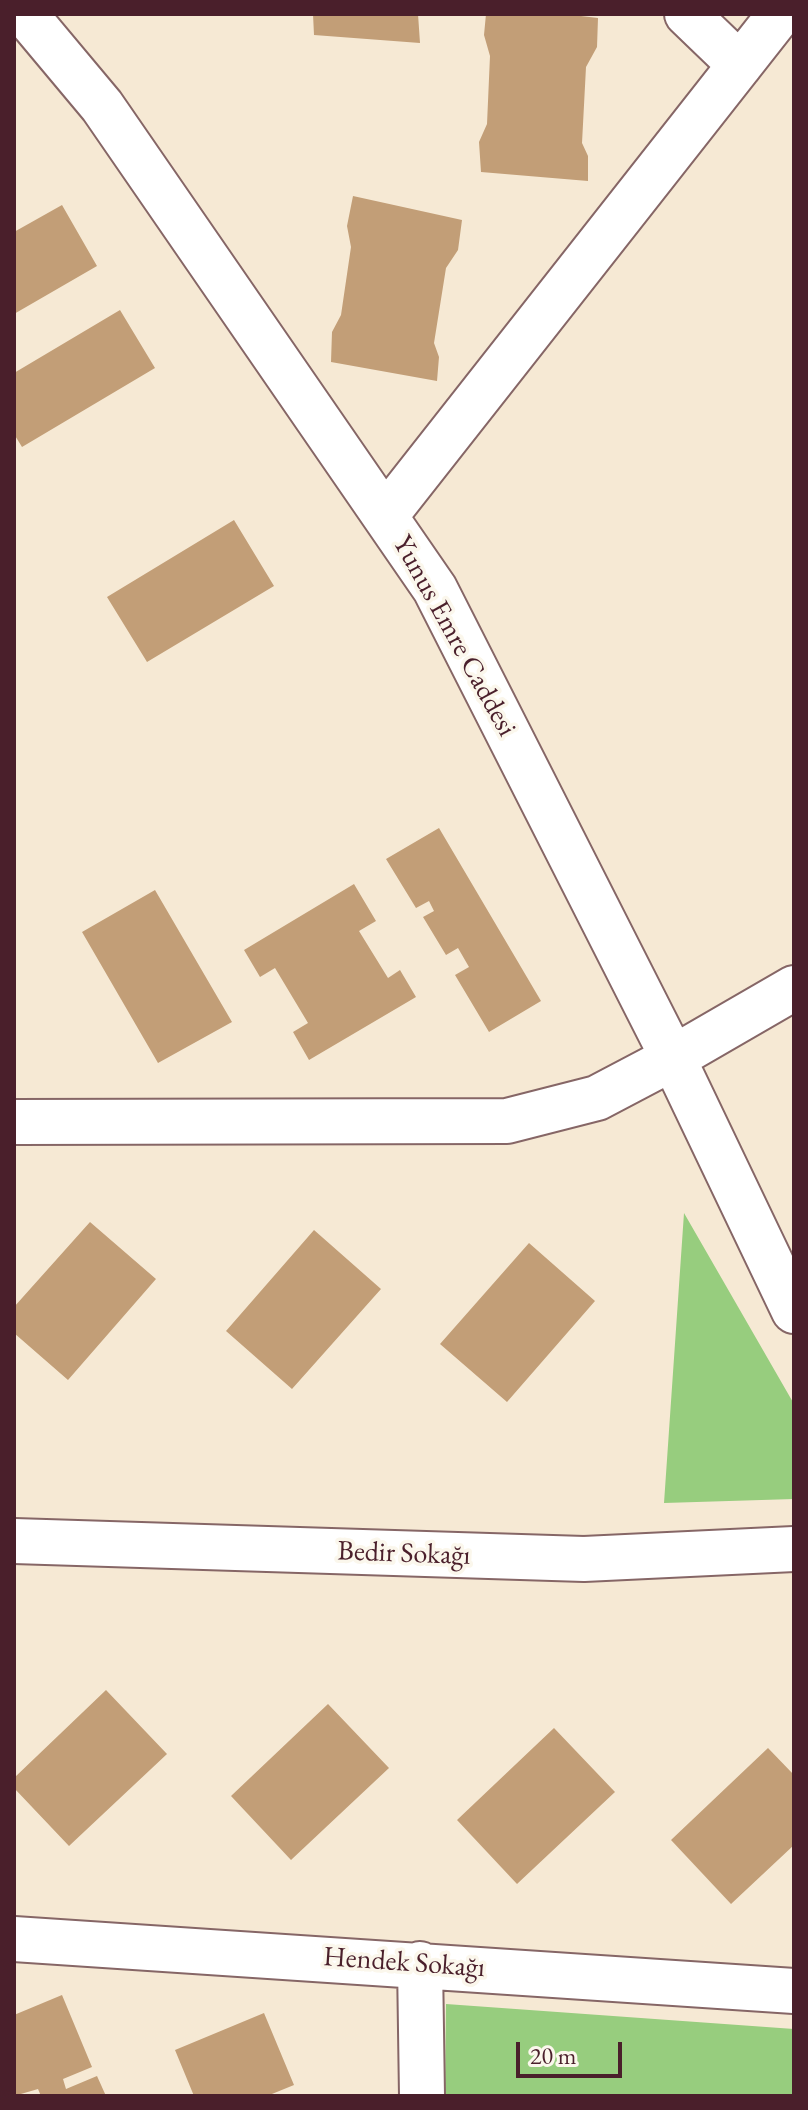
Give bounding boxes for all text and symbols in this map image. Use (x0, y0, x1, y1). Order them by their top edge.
street label: Yunus Emre Caddesi (385, 530, 523, 742)
street label: Bedir Sokağı (337, 1535, 471, 1573)
street label: Hendek Sokağı (322, 1941, 486, 1985)
scale bar (520, 2026, 626, 2076)
text: 20 m (530, 2040, 577, 2071)

